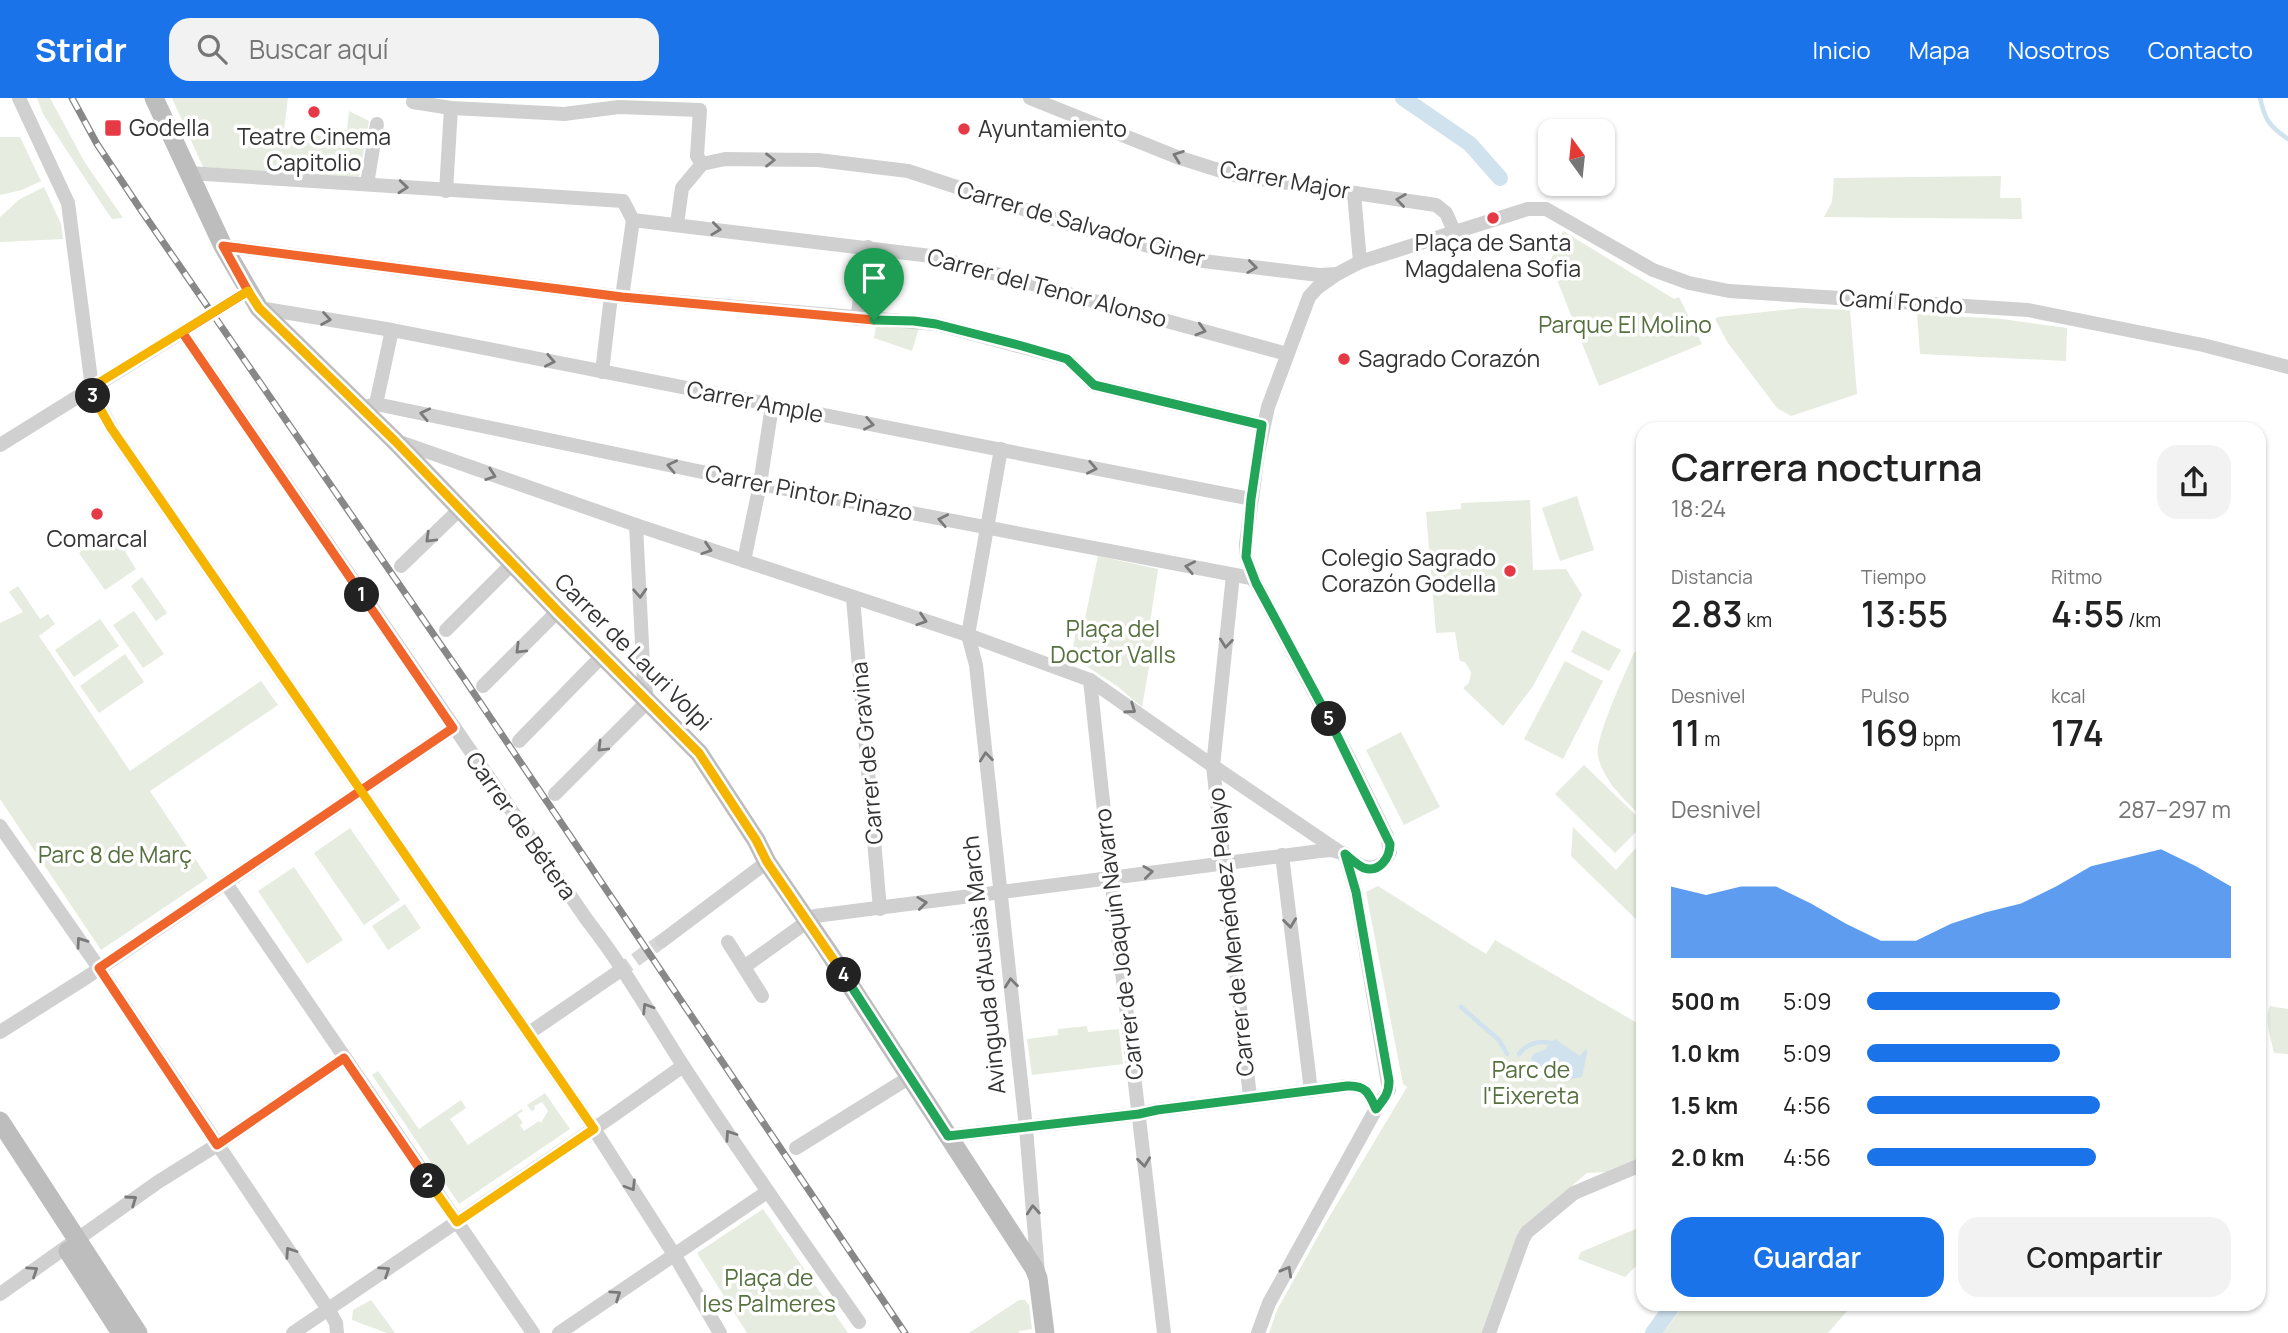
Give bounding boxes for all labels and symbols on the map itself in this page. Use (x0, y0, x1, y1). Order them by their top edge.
marker: Teatre Cinema Capitolio (306, 104, 322, 120)
place label: Godella (129, 111, 209, 143)
place label: Ayuntamiento (978, 112, 1127, 144)
marker: Godella (103, 118, 123, 138)
north arrow (1538, 119, 1615, 196)
place label: Teatre Cinema Capitolio (237, 120, 391, 178)
marker: Ayuntamiento (956, 121, 972, 137)
one-way arrow (1173, 151, 1185, 165)
one-way arrow (765, 152, 775, 168)
street label: Carrer Major (1218, 152, 1353, 206)
street label: Carrer de Salvador Giner (953, 172, 1209, 274)
one-way arrow (398, 179, 409, 194)
one-way arrow (1395, 192, 1407, 207)
marker: Plaça de Santa Magdalena Sofia (1485, 210, 1501, 226)
one-way arrow (710, 221, 722, 236)
place label: Plaça de Santa Magdalena Sofia (1405, 226, 1581, 284)
street label: Carrer del Tenor Alonso (924, 240, 1171, 334)
pin (844, 248, 904, 320)
one-way arrow (1246, 260, 1258, 275)
street label: Camí Fondo (1838, 281, 1964, 321)
park label: Parque El Molino (1538, 308, 1712, 340)
one-way arrow (320, 311, 332, 326)
one-way arrow (1195, 321, 1207, 336)
place label: Sagrado Corazón (1358, 342, 1540, 374)
marker: Sagrado Corazón (1336, 351, 1352, 367)
one-way arrow (544, 353, 556, 368)
street label: Carrer Ample (684, 372, 826, 430)
pin: 3 (76, 378, 110, 414)
one-way arrow (419, 407, 431, 422)
one-way arrow (863, 416, 875, 431)
street label: Carrer Pintor Pinazo (703, 456, 916, 528)
one-way arrow (666, 459, 678, 474)
one-way arrow (1086, 459, 1098, 474)
one-way arrow (485, 466, 497, 480)
marker: Comarcal (89, 506, 105, 522)
one-way arrow (937, 513, 949, 528)
place label: Comarcal (46, 522, 148, 554)
one-way arrow (426, 530, 439, 543)
one-way arrow (700, 540, 712, 555)
place label: Colegio Sagrado Corazón Godella (1322, 541, 1496, 599)
one-way arrow (1184, 560, 1196, 575)
marker: Colegio Sagrado Corazón Godella (1502, 563, 1518, 579)
street label: Carrer de Lauri Volpi (548, 566, 719, 737)
pin: 1 (344, 578, 380, 612)
one-way arrow (632, 588, 647, 599)
one-way arrow (916, 612, 928, 626)
park label: Plaça del Doctor Valls (1050, 612, 1176, 670)
one-way arrow (1218, 637, 1233, 649)
one-way arrow (516, 640, 529, 653)
street label: Carrer de Gravina (842, 660, 890, 846)
one-way arrow (1123, 700, 1135, 713)
pin: 5 (1312, 702, 1346, 736)
one-way arrow (597, 739, 610, 752)
street label: Carrer de Bétera (459, 745, 585, 906)
one-way arrow (979, 751, 994, 763)
street label: Carrer de Menéndez Pelayo (1199, 786, 1261, 1078)
street label: Carrer de Joaquín Navarro (1085, 807, 1151, 1082)
street label: Avinguda d'Ausiàs March (953, 834, 1013, 1096)
park label: Parc 8 de Març (38, 838, 192, 870)
one-way arrow (1142, 865, 1154, 880)
one-way arrow (916, 896, 928, 911)
one-way arrow (1283, 917, 1298, 929)
one-way arrow (76, 937, 89, 950)
pin: 4 (826, 958, 862, 992)
one-way arrow (1003, 977, 1018, 989)
one-way arrow (642, 1002, 655, 1015)
park label: Parc de l'Eixereta (1483, 1053, 1579, 1111)
one-way arrow (725, 1130, 738, 1143)
one-way arrow (1137, 1156, 1152, 1167)
pin: 2 (410, 1164, 446, 1198)
one-way arrow (622, 1179, 635, 1192)
one-way arrow (124, 1196, 137, 1208)
one-way arrow (1026, 1204, 1041, 1215)
one-way arrow (285, 1247, 298, 1260)
park label: Plaça de les Palmeres (702, 1261, 836, 1319)
one-way arrow (1278, 1266, 1292, 1279)
one-way arrow (25, 1267, 38, 1279)
one-way arrow (377, 1267, 390, 1279)
one-way arrow (608, 1291, 621, 1303)

